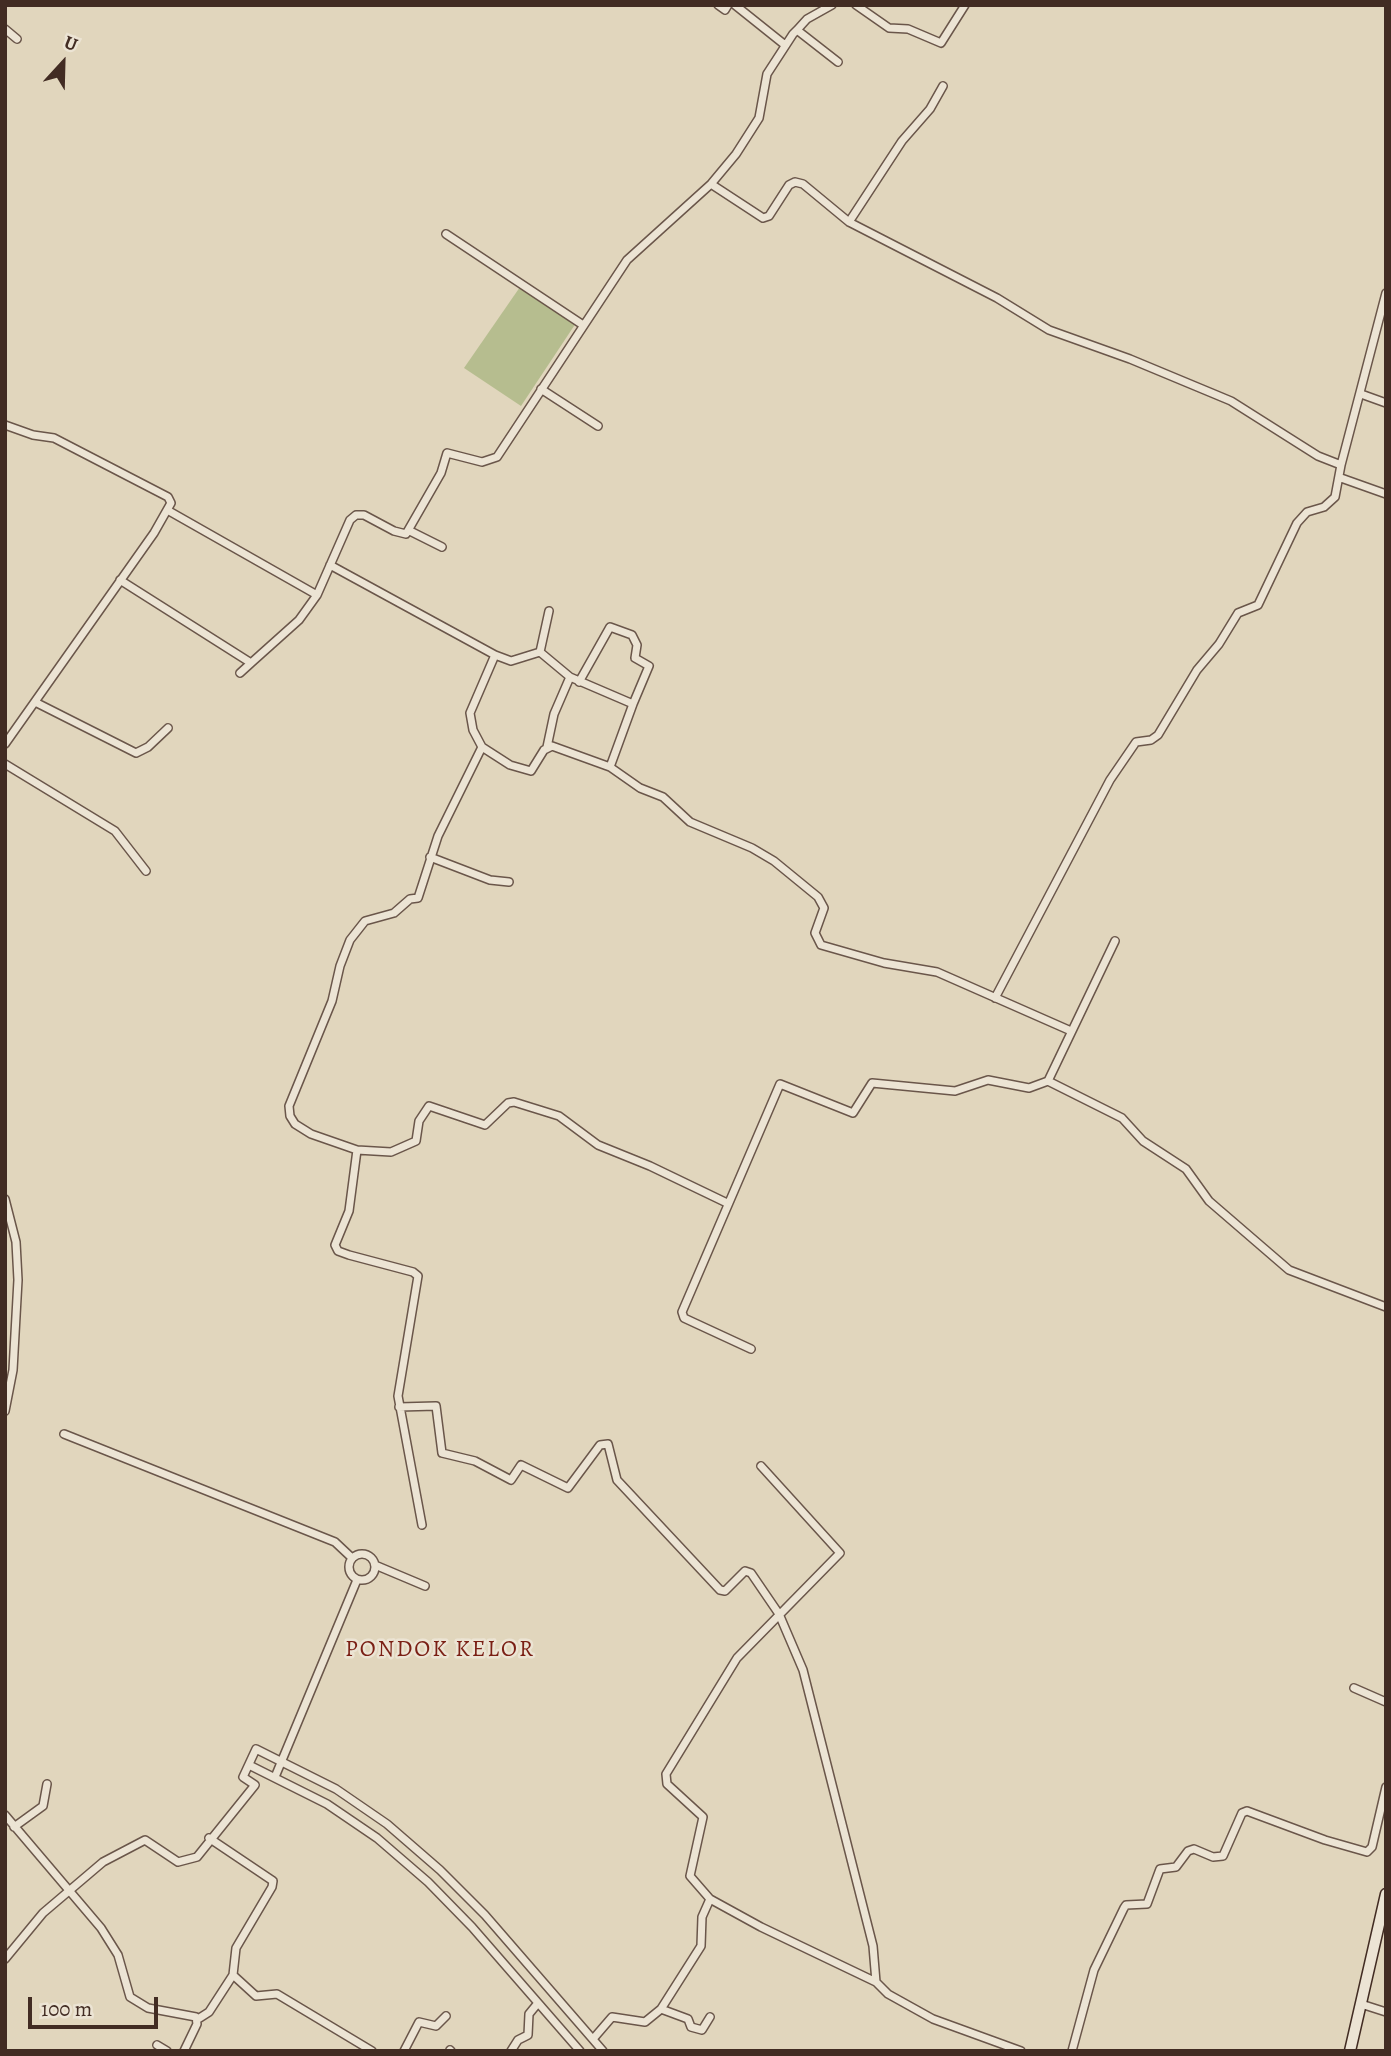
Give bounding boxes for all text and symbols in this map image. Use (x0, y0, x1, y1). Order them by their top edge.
north arrow (28, 28, 98, 98)
text: U (60, 29, 82, 58)
district label: PONDOK KELOR (347, 1636, 533, 1664)
scale bar (32, 1982, 161, 2026)
text: 100 m (41, 1995, 92, 2023)

